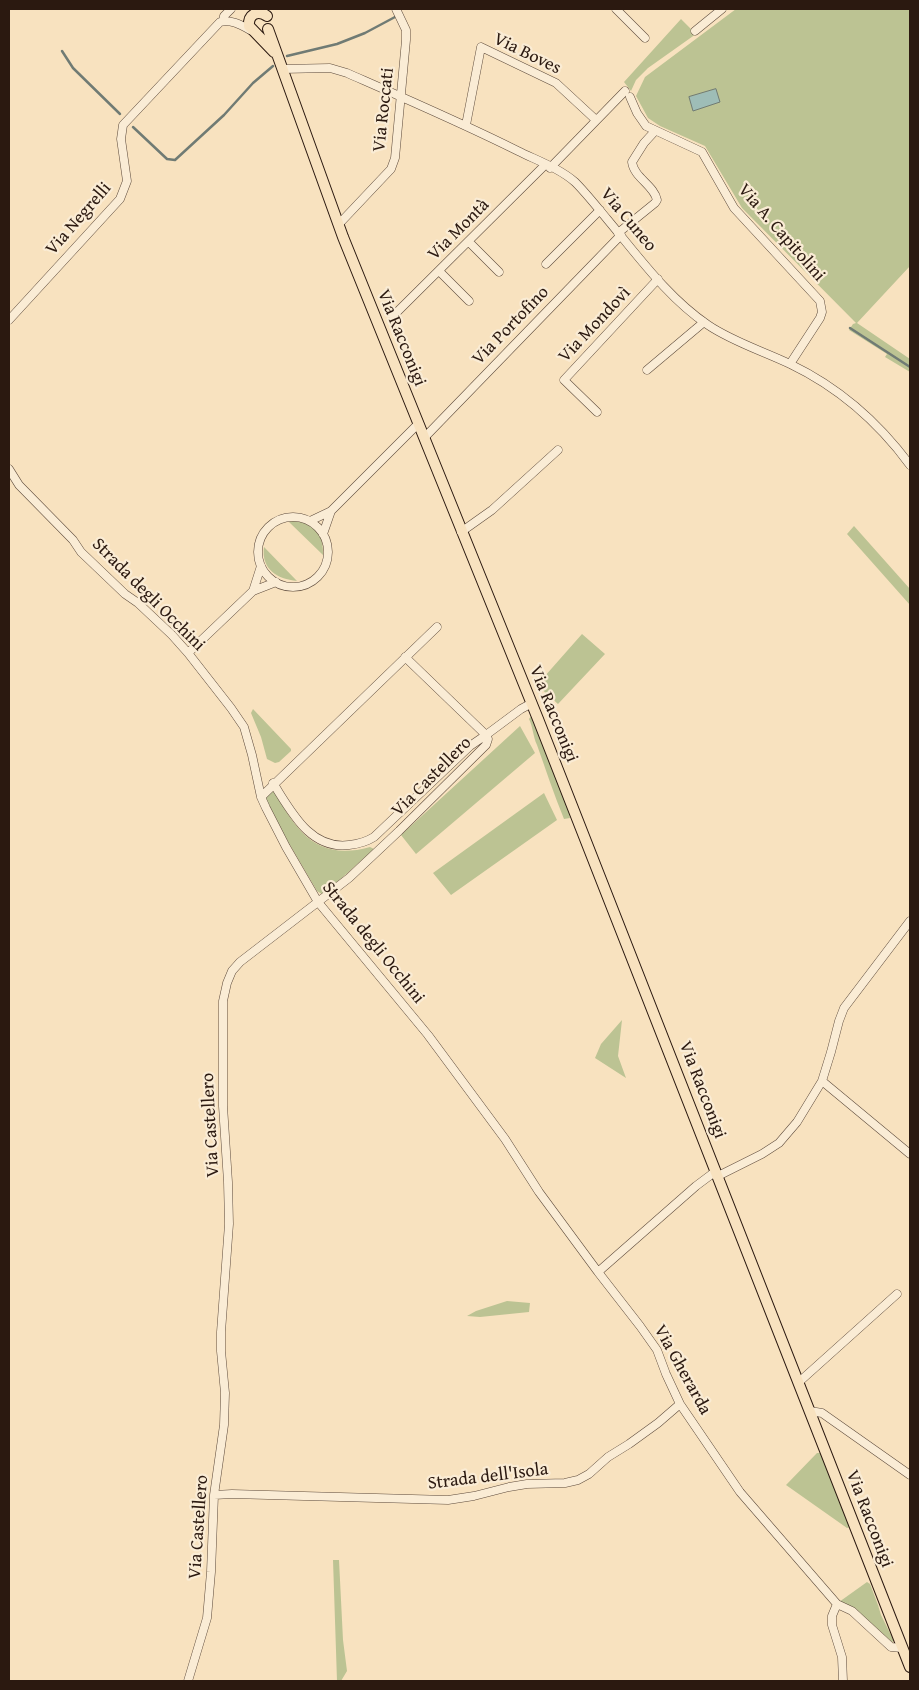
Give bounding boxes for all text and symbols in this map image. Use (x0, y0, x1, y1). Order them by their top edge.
street label: Via Boves (490, 28, 564, 80)
street label: Via Roccati (369, 67, 399, 153)
street label: Via Negrelli (42, 178, 116, 260)
street label: Via A. Capitolini (733, 180, 829, 286)
street label: Via Cuneo (595, 184, 661, 256)
street label: Via Montà (424, 195, 494, 265)
street label: Via Portofino (468, 282, 554, 370)
street label: Via Mondovì (554, 283, 636, 367)
street label: Via Racconigi (372, 286, 430, 390)
street label: Strada degli Occhini (87, 534, 209, 656)
street label: Via Racconigi (524, 662, 582, 766)
street label: Via Castellero (387, 732, 477, 822)
street label: Strada degli Occhini (317, 878, 429, 1008)
street label: Via Racconigi (674, 1038, 730, 1142)
street label: Via Castellero (197, 1072, 225, 1178)
street label: Via Gherarda (648, 1321, 716, 1419)
street label: Strada dell'Isola (427, 1459, 549, 1495)
street label: Via Racconigi (841, 1467, 897, 1571)
street label: Via Castellero (185, 1474, 213, 1580)

